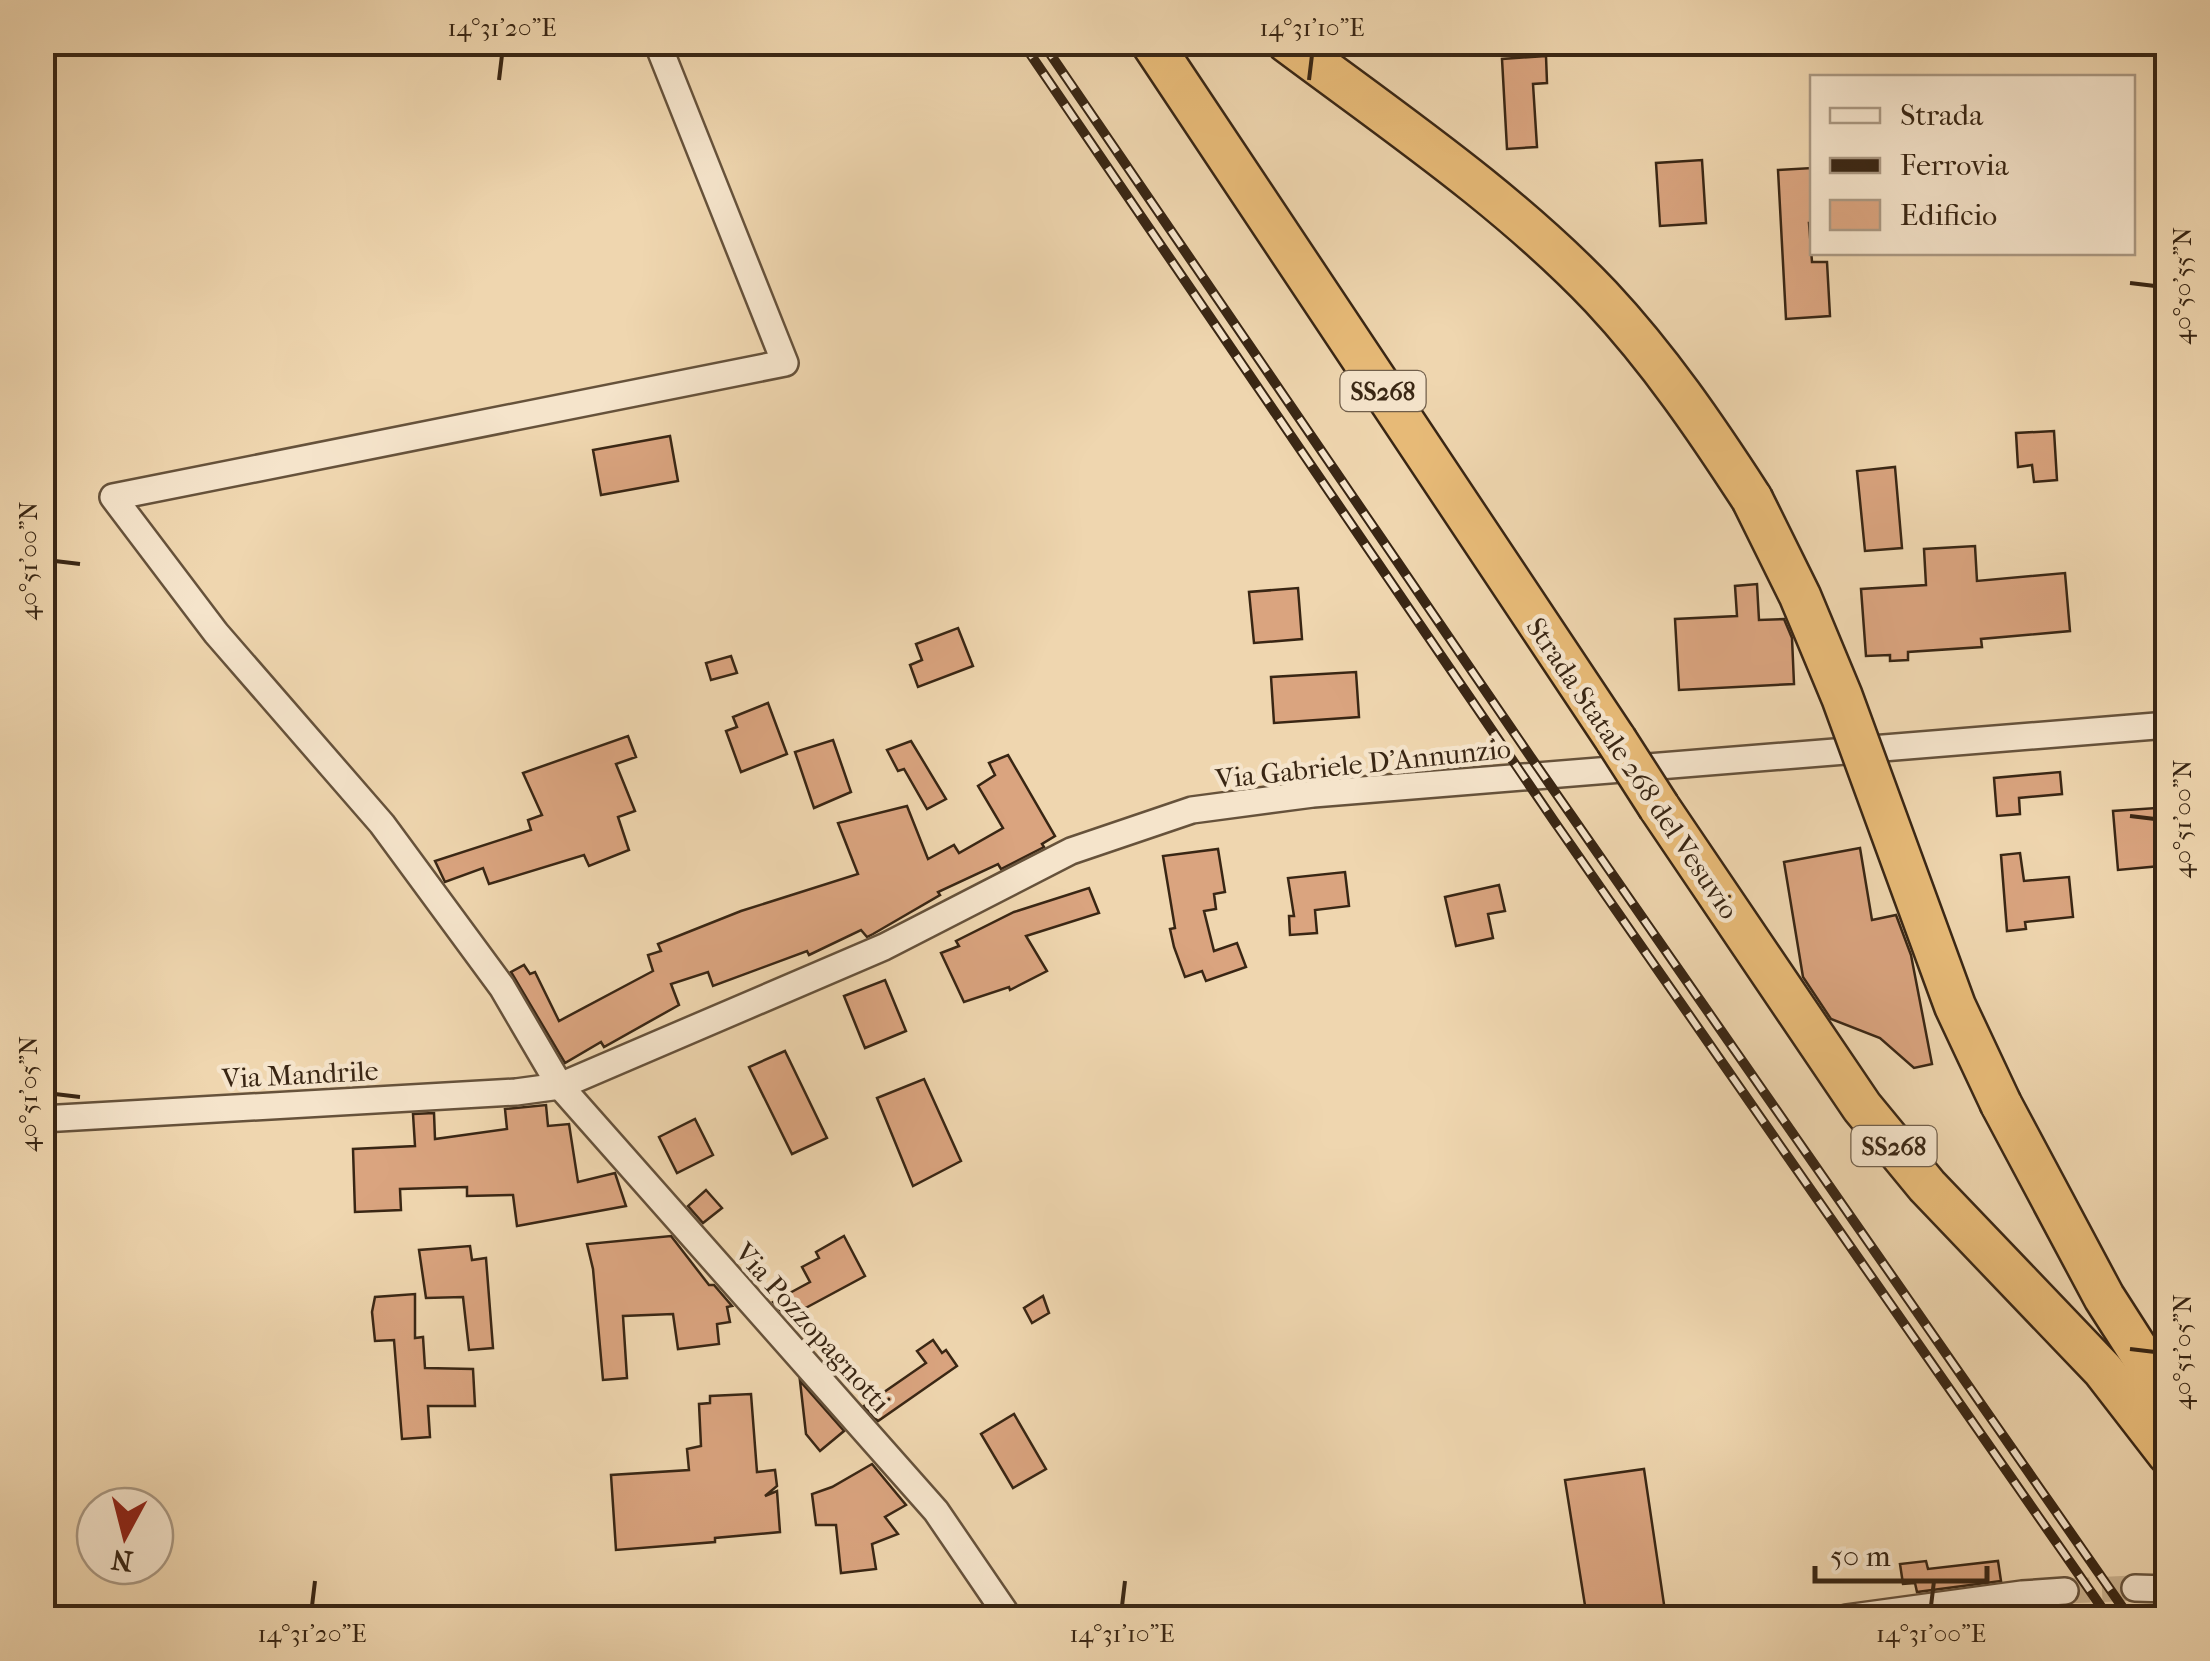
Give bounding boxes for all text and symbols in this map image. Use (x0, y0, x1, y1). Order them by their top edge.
text: 14°31'20"E (448, 13, 556, 42)
text: 14°31'10"E (1260, 13, 1364, 42)
legend (1810, 75, 2135, 255)
text: Strada (1900, 98, 1984, 133)
text: Ferrovia (1900, 148, 2010, 183)
text: Edificio (1900, 198, 1997, 233)
text: 40°50'55"N (2168, 227, 2197, 345)
road number: SS268 (1340, 371, 1426, 411)
text: 40°51'00"N (14, 501, 43, 621)
street label: Strada Statale 268 del Vesuvio (1519, 611, 1746, 925)
street label: Via Gabriele D'Annunzio (1213, 732, 1512, 796)
text: 40°51'00"N (2168, 759, 2197, 879)
text: 40°51'05"N (14, 1036, 43, 1152)
street label: Via Mandrile (220, 1054, 379, 1095)
road number: SS268 (1852, 1126, 1936, 1166)
street label: Via Pozzopagnotti (727, 1235, 897, 1419)
text: 40°51'05"N (2168, 1294, 2197, 1410)
north arrow (75, 1486, 175, 1586)
scale bar (1815, 1521, 1988, 1583)
text: 50 m (1830, 1539, 1891, 1574)
text: N (109, 1543, 135, 1578)
text: 14°31'20"E (258, 1619, 366, 1648)
text: 14°31'10"E (1070, 1619, 1174, 1648)
text: 14°31'00"E (1876, 1619, 1986, 1648)

